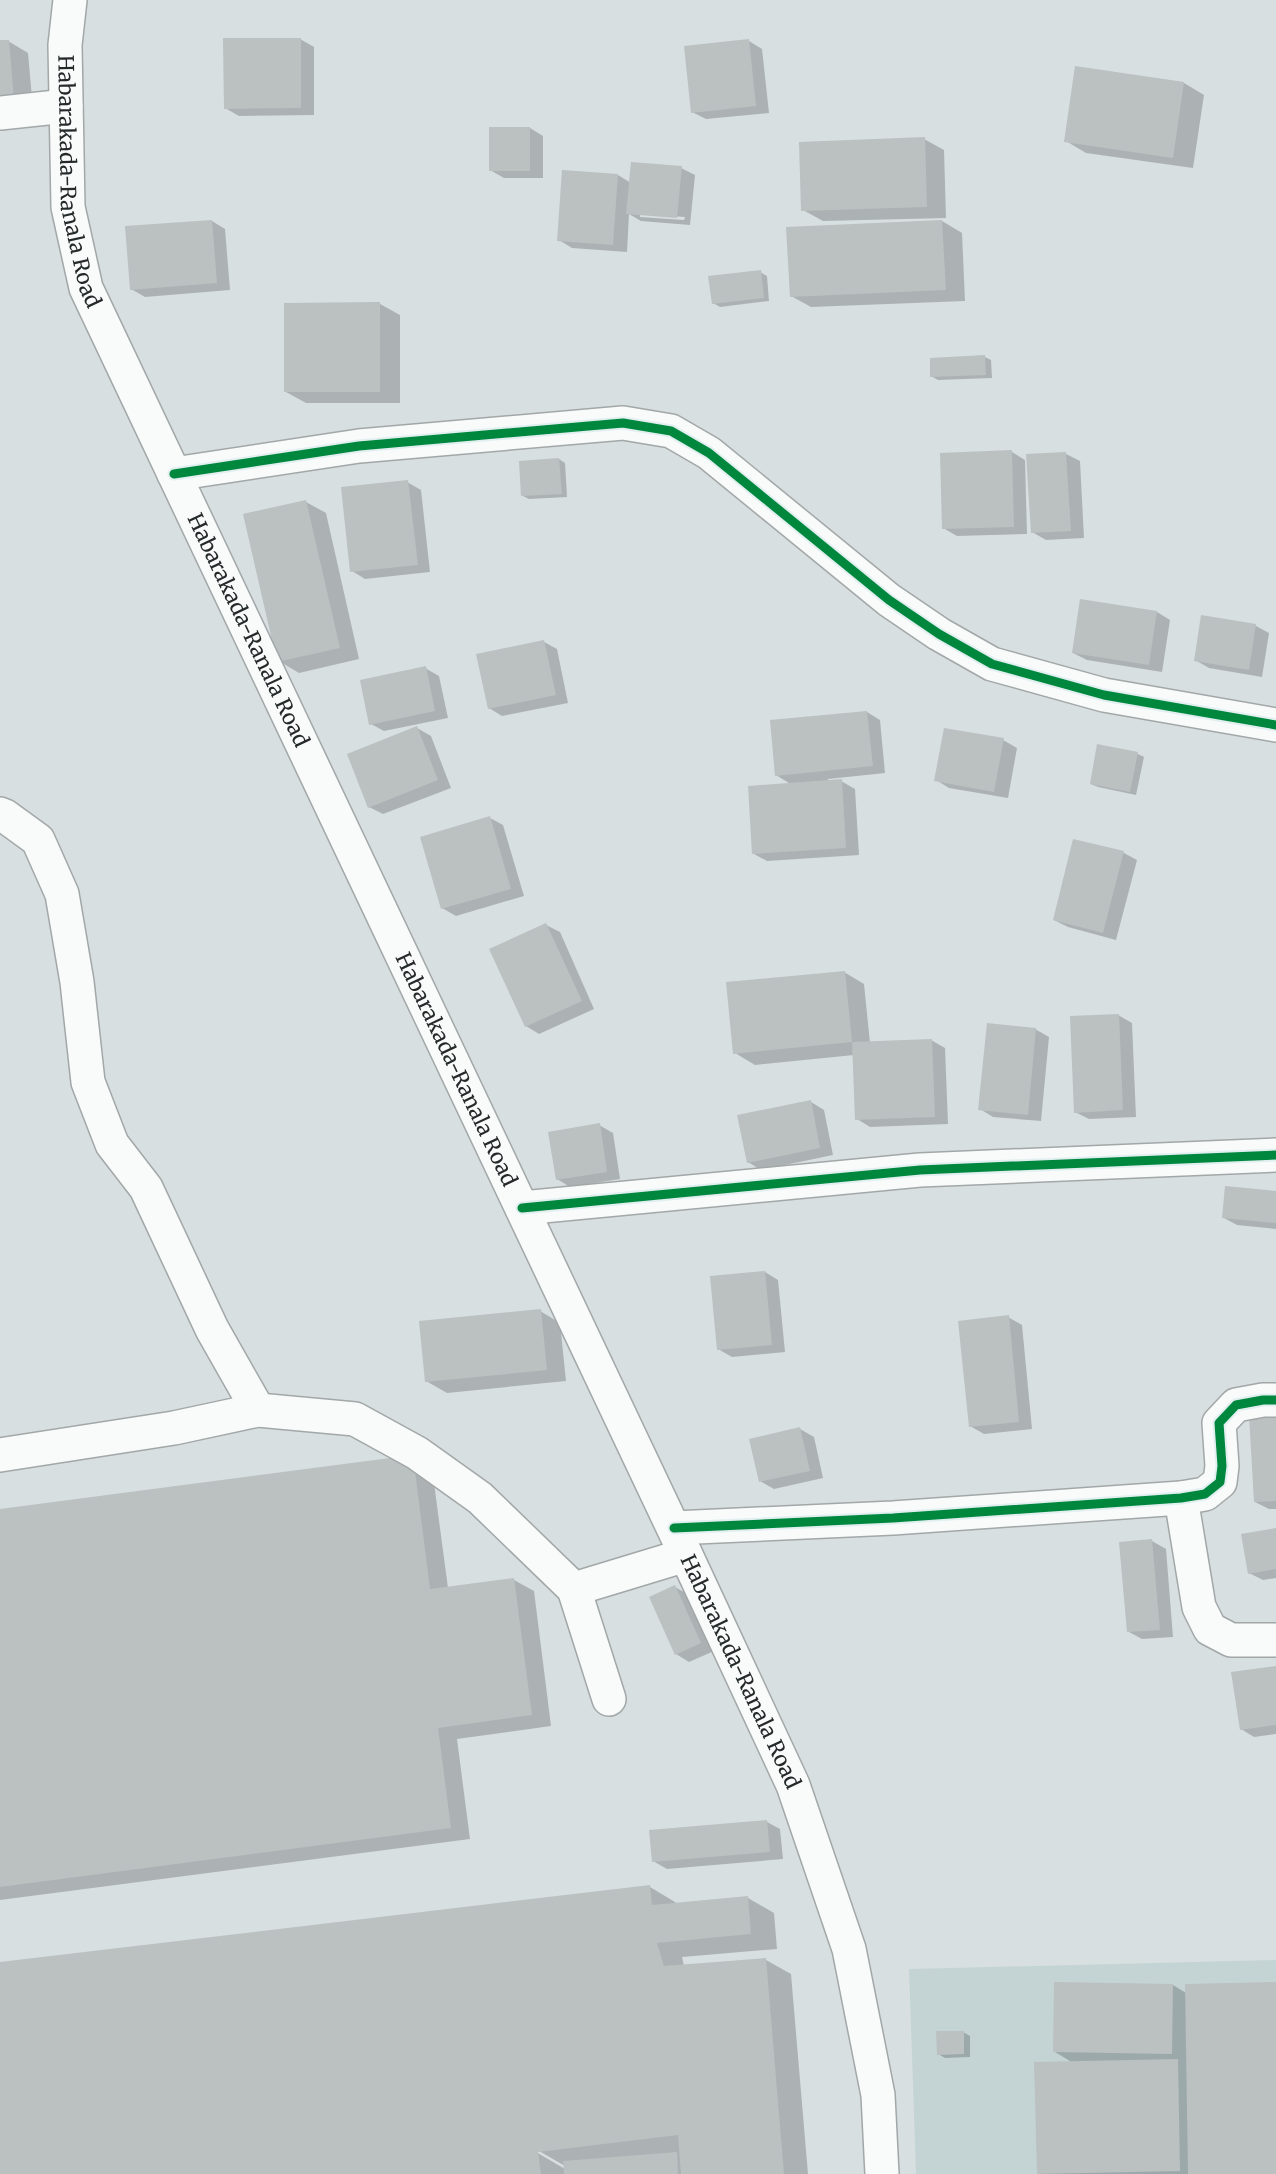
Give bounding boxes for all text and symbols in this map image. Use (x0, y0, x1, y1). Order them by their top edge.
street label: Habarakada-Ranala Road (52, 55, 108, 312)
street label: Habarakada-Ranala Road (182, 509, 316, 752)
street label: Habarakada-Ranala Road (390, 948, 524, 1191)
street label: Habarakada-Ranala Road (675, 1550, 807, 1793)

